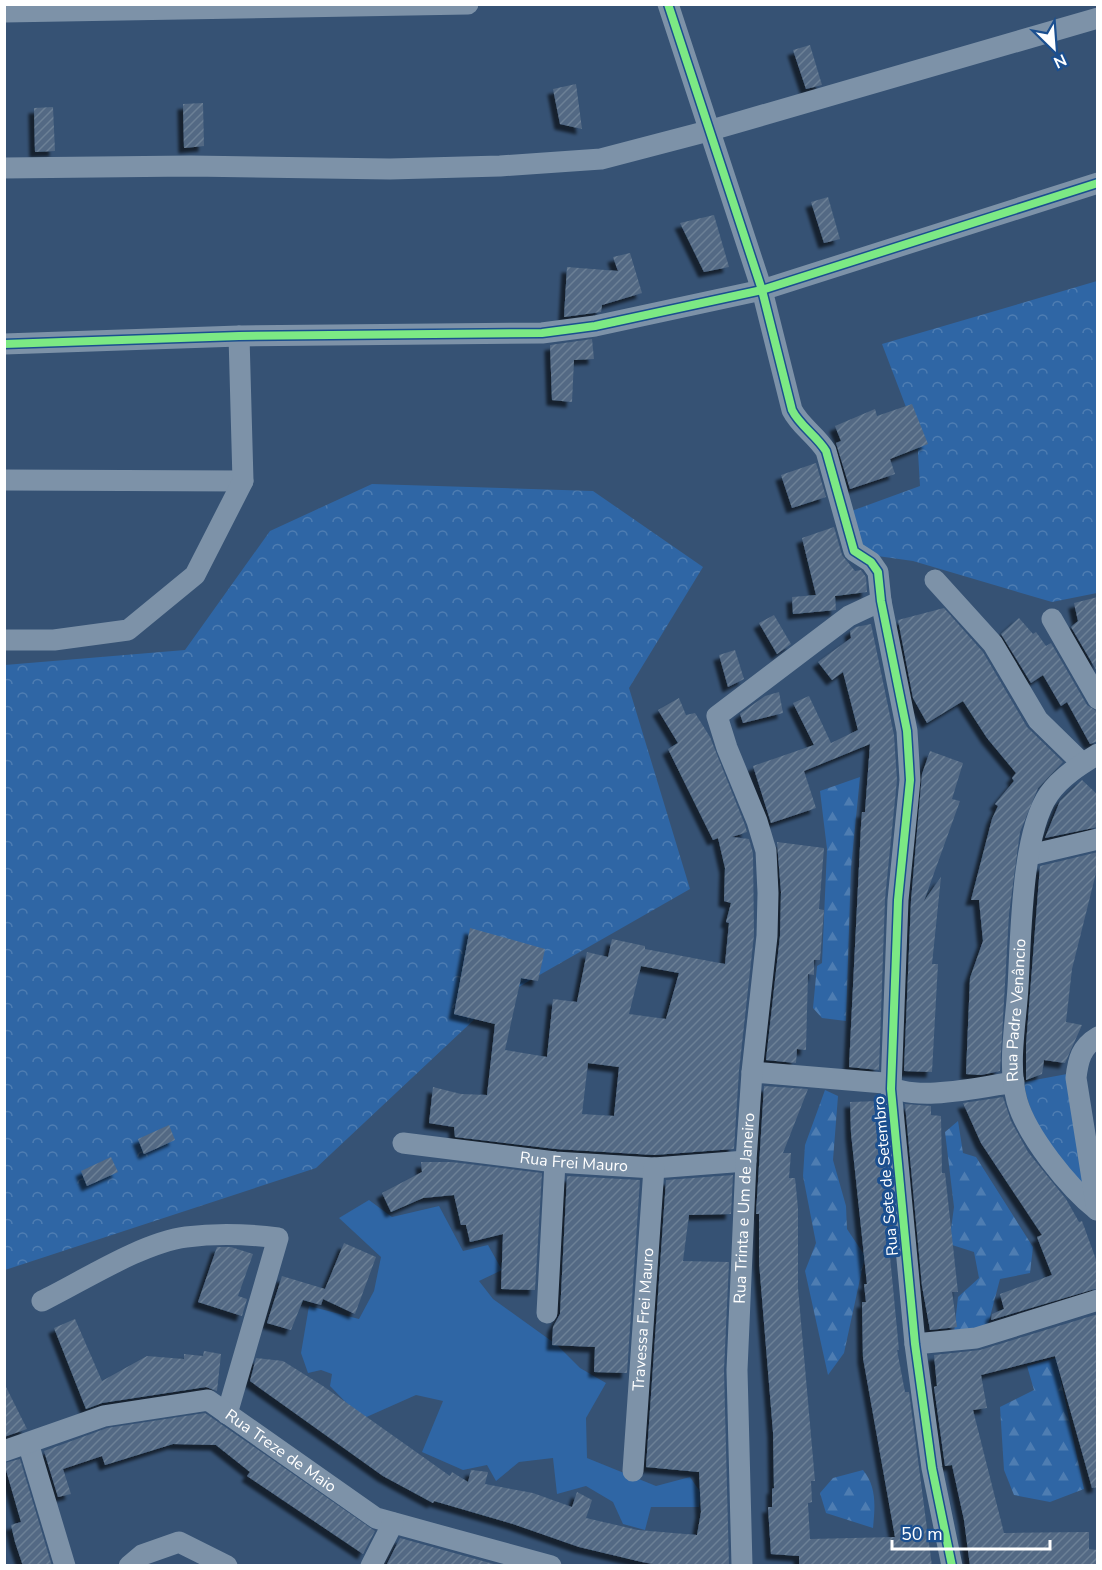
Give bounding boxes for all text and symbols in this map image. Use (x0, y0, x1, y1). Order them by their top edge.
north arrow (1024, 18, 1084, 78)
text: N (1050, 48, 1070, 73)
street label: Rua Padre Venâncio (1001, 938, 1031, 1083)
street label: Rua Sete de Setembro (868, 1095, 904, 1257)
street label: Rua Trinta e Um de Janeiro (729, 1112, 760, 1304)
street label: Rua Frei Mauro (518, 1147, 629, 1177)
street label: Travessa Frei Mauro (628, 1247, 659, 1392)
street label: Rua Treze de Maio (221, 1404, 341, 1498)
scale bar (892, 1513, 1050, 1551)
text: 50 m (901, 1522, 943, 1546)

